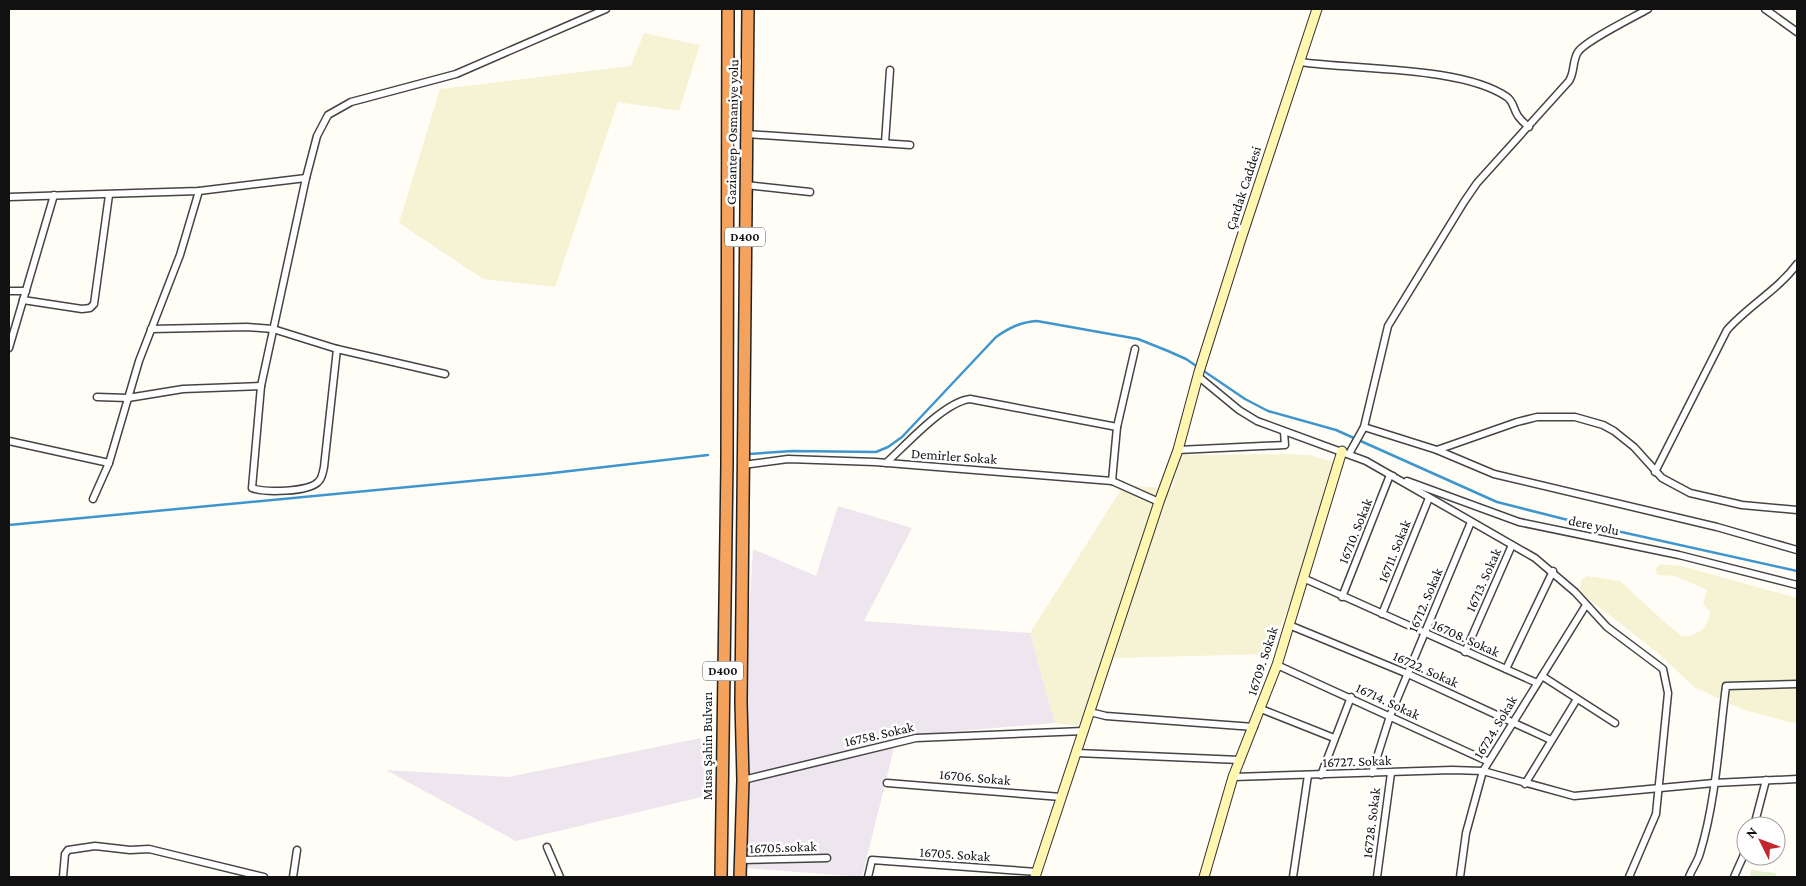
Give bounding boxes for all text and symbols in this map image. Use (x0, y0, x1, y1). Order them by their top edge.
street label: Gaziantep-Osmaniye yolu (723, 58, 741, 205)
street label: Çardak Caddesi (1222, 144, 1264, 232)
road number: D400 (725, 228, 765, 246)
street label: Demirler Sokak (911, 445, 998, 467)
street label: 16710. Sokak (1335, 496, 1375, 566)
street label: dere yolu (1567, 512, 1621, 538)
street label: 16711. Sokak (1374, 517, 1414, 585)
street label: 16713. Sokak (1462, 545, 1504, 614)
street label: 16712. Sokak (1404, 565, 1446, 634)
street label: 16708. Sokak (1430, 616, 1502, 660)
street label: 16709. Sokak (1243, 624, 1281, 697)
street label: 16722. Sokak (1391, 647, 1462, 691)
road number: D400 (703, 661, 743, 680)
street label: 16714. Sokak (1354, 679, 1423, 723)
street label: Musa Şahin Bulvarı (699, 692, 715, 800)
street label: 16724. Sokak (1470, 692, 1520, 761)
street label: 16758. Sokak (843, 718, 916, 750)
street label: 16727. Sokak (1322, 752, 1392, 770)
street label: 16706. Sokak (939, 766, 1012, 788)
street label: 16728. Sokak (1359, 787, 1383, 859)
north arrow (1736, 816, 1786, 866)
text: N (1742, 823, 1761, 841)
street label: 16705.sokak (749, 838, 817, 856)
street label: 16705. Sokak (919, 844, 991, 864)

